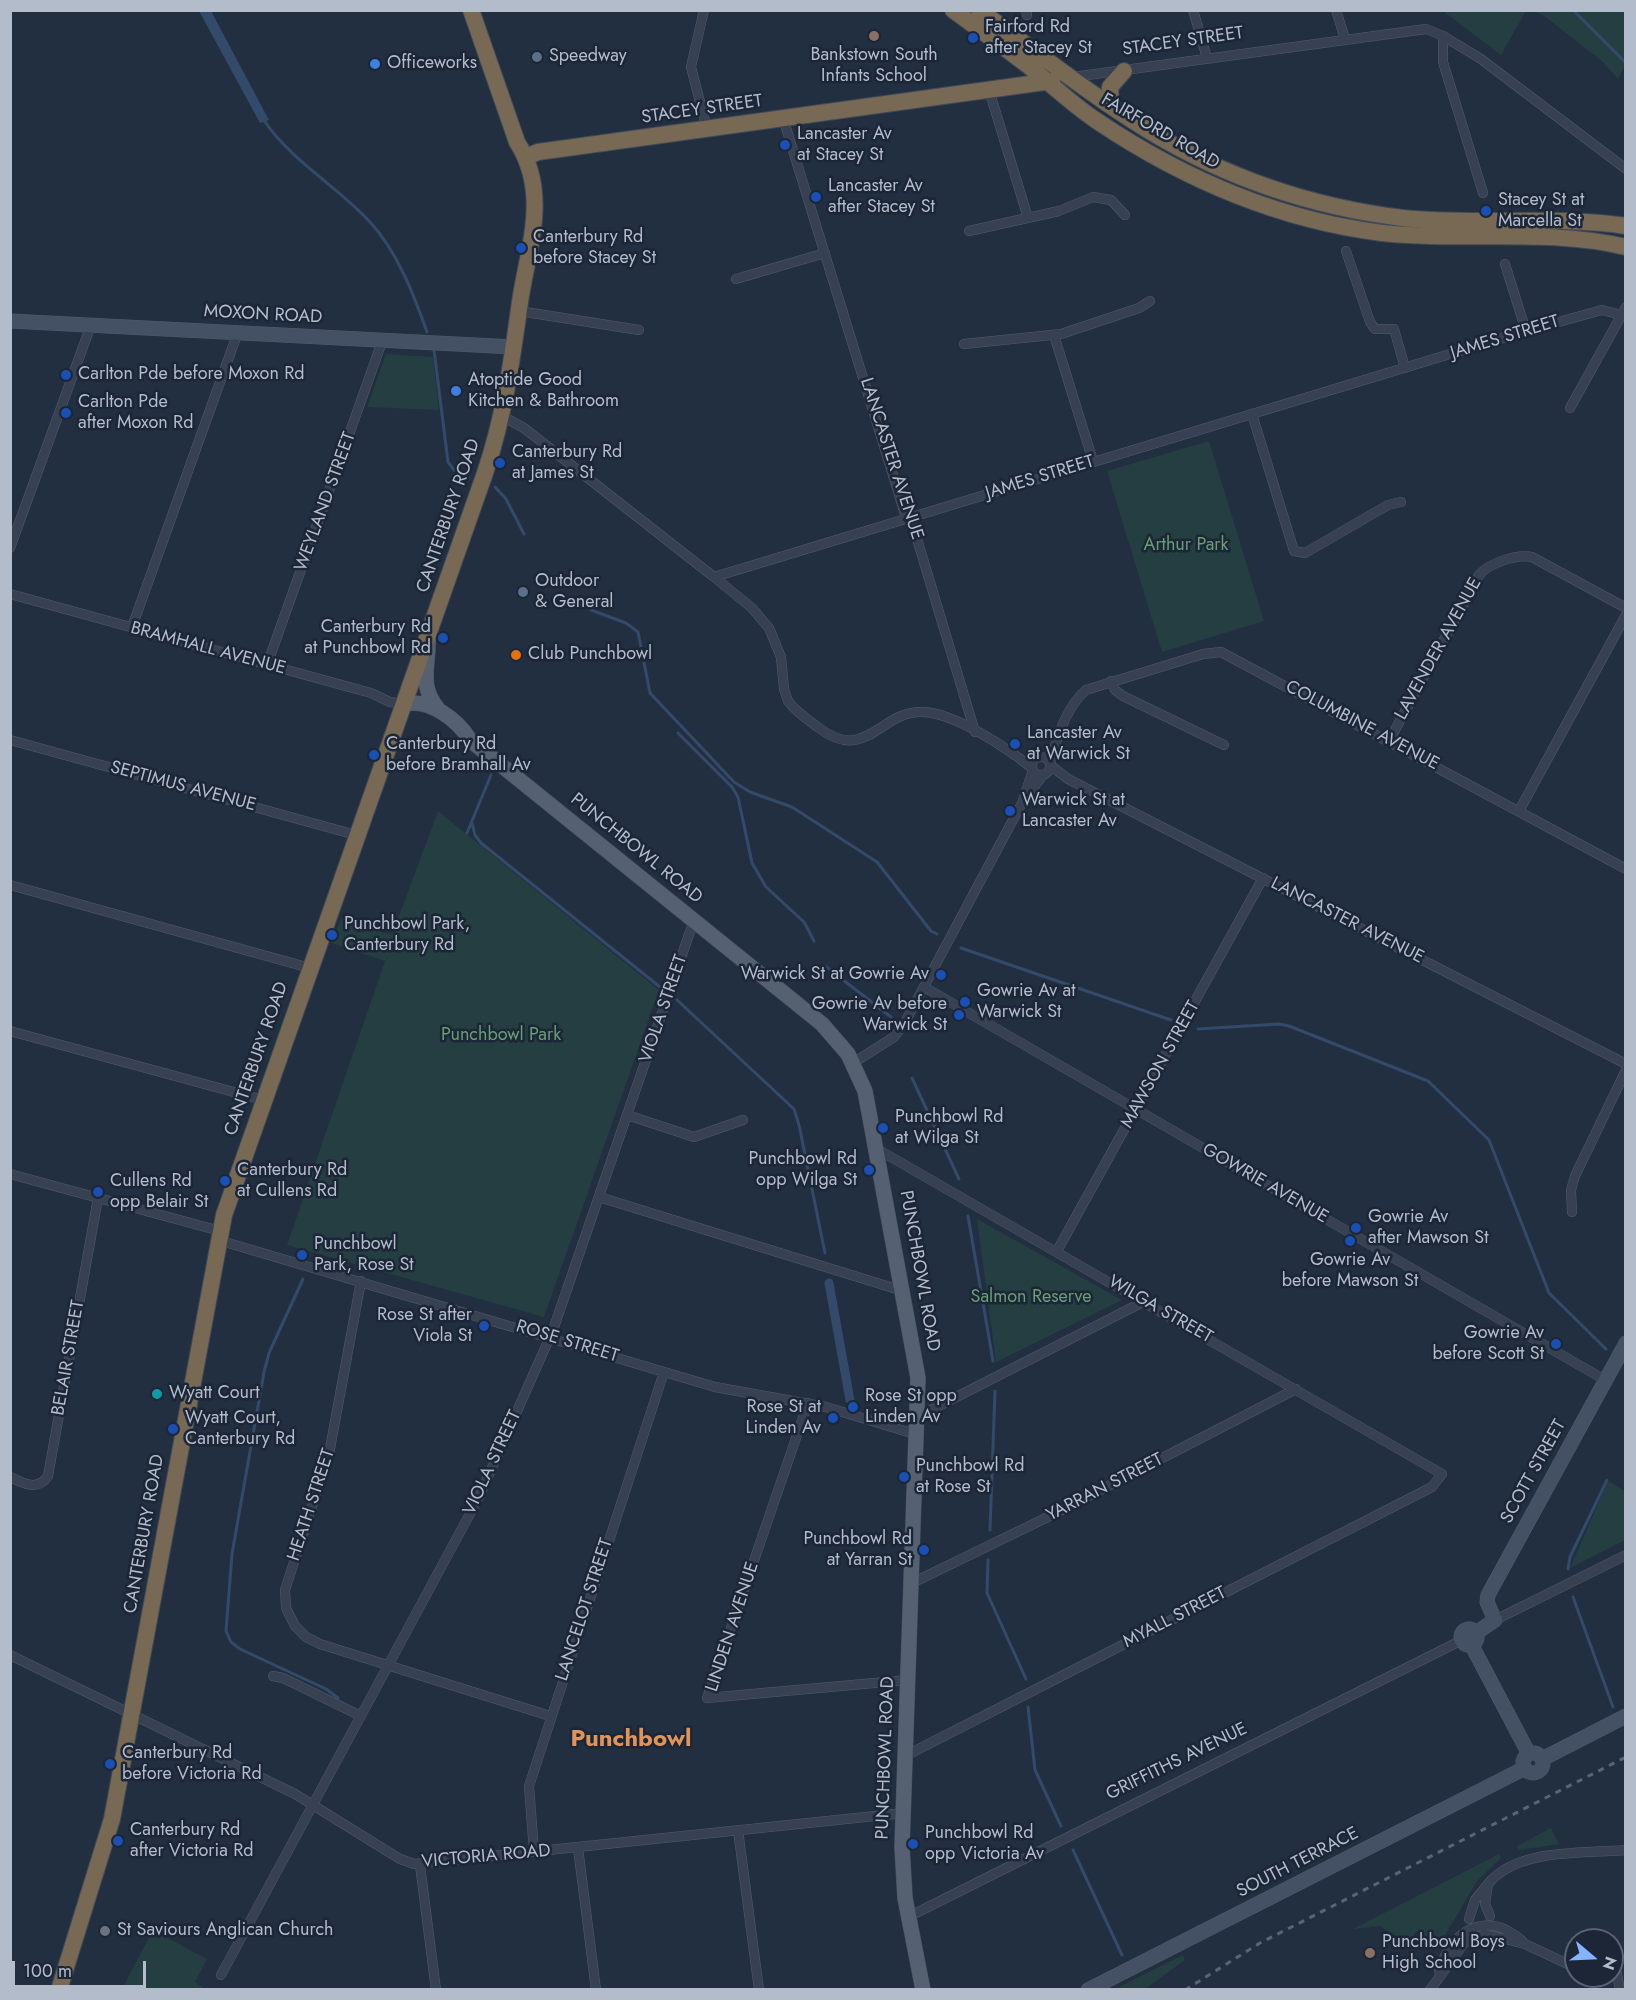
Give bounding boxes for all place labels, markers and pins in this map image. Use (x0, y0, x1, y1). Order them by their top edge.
place label: Fairford Rd after Stacey St (985, 17, 1092, 60)
marker: Bankstown South Infants School (867, 29, 881, 43)
marker: Fairford Rd after Stacey St (966, 31, 980, 45)
place label: Bankstown South Infants School (810, 45, 938, 88)
place label: Speedway (549, 46, 627, 68)
marker: Speedway (530, 50, 544, 64)
place label: Officeworks (387, 53, 477, 75)
marker: Officeworks (368, 57, 382, 71)
place label: Lancaster Av at Stacey St (797, 124, 892, 166)
marker: Lancaster Av at Stacey St (778, 138, 792, 152)
place label: Lancaster Av after Stacey St (828, 176, 935, 219)
marker: Lancaster Av after Stacey St (809, 190, 823, 204)
place label: Stacey St at Marcella St (1498, 190, 1584, 232)
marker: Stacey St at Marcella St (1479, 204, 1493, 218)
place label: Canterbury Rd before Stacey St (533, 227, 656, 270)
marker: Canterbury Rd before Stacey St (514, 241, 528, 255)
place label: Carlton Pde before Moxon Rd (78, 364, 305, 386)
marker: Carlton Pde before Moxon Rd (59, 368, 73, 382)
place label: Atoptide Good Kitchen & Bathroom (468, 370, 619, 412)
marker: Atoptide Good Kitchen & Bathroom (449, 384, 463, 398)
place label: Carlton Pde after Moxon Rd (78, 392, 193, 434)
marker: Carlton Pde after Moxon Rd (59, 406, 73, 420)
place label: Canterbury Rd at James St (512, 442, 622, 484)
marker: Canterbury Rd at James St (493, 456, 507, 470)
place label: Outdoor & General (535, 571, 613, 614)
marker: Outdoor & General (516, 585, 530, 599)
place label: Canterbury Rd at Punchbowl Rd (304, 617, 431, 660)
marker: Canterbury Rd at Punchbowl Rd (436, 631, 450, 645)
place label: Club Punchbowl (528, 644, 652, 666)
marker: Club Punchbowl (509, 648, 523, 662)
place label: Lancaster Av at Warwick St (1027, 723, 1130, 766)
place label: Canterbury Rd before Bramhall Av (386, 734, 531, 777)
marker: Lancaster Av at Warwick St (1008, 737, 1022, 751)
marker: Canterbury Rd before Bramhall Av (367, 748, 381, 762)
place label: Warwick St at Lancaster Av (1022, 790, 1125, 832)
marker: Warwick St at Lancaster Av (1003, 804, 1017, 818)
place label: Punchbowl Park, Canterbury Rd (344, 914, 470, 956)
marker: Punchbowl Park, Canterbury Rd (325, 928, 339, 942)
place label: Warwick St at Gowrie Av (741, 964, 929, 986)
marker: Warwick St at Gowrie Av (934, 968, 948, 982)
place label: Gowrie Av at Warwick St (977, 981, 1076, 1024)
place label: Gowrie Av before Warwick St (812, 994, 947, 1036)
marker: Gowrie Av at Warwick St (958, 995, 972, 1009)
marker: Gowrie Av before Warwick St (952, 1008, 966, 1022)
place label: Punchbowl Rd at Wilga St (895, 1107, 1003, 1150)
marker: Punchbowl Rd at Wilga St (876, 1121, 890, 1135)
place label: Punchbowl Rd opp Wilga St (749, 1149, 857, 1192)
place label: Canterbury Rd at Cullens Rd (237, 1160, 347, 1202)
marker: Punchbowl Rd opp Wilga St (862, 1163, 876, 1177)
place label: Cullens Rd opp Belair St (110, 1171, 208, 1214)
marker: Canterbury Rd at Cullens Rd (218, 1174, 232, 1188)
marker: Cullens Rd opp Belair St (91, 1185, 105, 1199)
place label: Gowrie Av after Mawson St (1368, 1207, 1488, 1250)
marker: Gowrie Av after Mawson St (1349, 1221, 1363, 1235)
place label: Punchbowl Park, Rose St (314, 1234, 414, 1276)
marker: Gowrie Av before Mawson St (1343, 1234, 1357, 1248)
marker: Punchbowl Park, Rose St (295, 1248, 309, 1262)
place label: Gowrie Av before Mawson St (1282, 1250, 1418, 1292)
place label: Rose St after Viola St (377, 1305, 472, 1348)
marker: Rose St after Viola St (477, 1319, 491, 1333)
place label: Gowrie Av before Scott St (1432, 1323, 1544, 1366)
marker: Gowrie Av before Scott St (1549, 1337, 1563, 1351)
place label: Wyatt Court (169, 1383, 260, 1405)
place label: Rose St opp Linden Av (865, 1386, 957, 1428)
marker: Wyatt Court (150, 1387, 164, 1401)
place label: Rose St at Linden Av (745, 1397, 821, 1440)
marker: Rose St opp Linden Av (846, 1400, 860, 1414)
place label: Wyatt Court, Canterbury Rd (185, 1408, 295, 1450)
marker: Rose St at Linden Av (826, 1411, 840, 1425)
marker: Wyatt Court, Canterbury Rd (166, 1422, 180, 1436)
place label: Punchbowl Rd at Rose St (916, 1456, 1024, 1498)
marker: Punchbowl Rd at Rose St (897, 1470, 911, 1484)
place label: Punchbowl Rd at Yarran St (804, 1529, 912, 1572)
marker: Punchbowl Rd at Yarran St (917, 1543, 931, 1557)
place label: Canterbury Rd before Victoria Rd (122, 1743, 262, 1786)
marker: Canterbury Rd before Victoria Rd (103, 1757, 117, 1771)
place label: Canterbury Rd after Victoria Rd (130, 1820, 254, 1862)
place label: Punchbowl Rd opp Victoria Av (925, 1823, 1044, 1866)
marker: Canterbury Rd after Victoria Rd (111, 1834, 125, 1848)
marker: Punchbowl Rd opp Victoria Av (906, 1837, 920, 1851)
place label: St Saviours Anglican Church (117, 1920, 333, 1942)
marker: St Saviours Anglican Church (98, 1924, 112, 1938)
place label: Punchbowl Boys High School (1382, 1932, 1505, 1974)
marker: Punchbowl Boys High School (1363, 1946, 1377, 1960)

